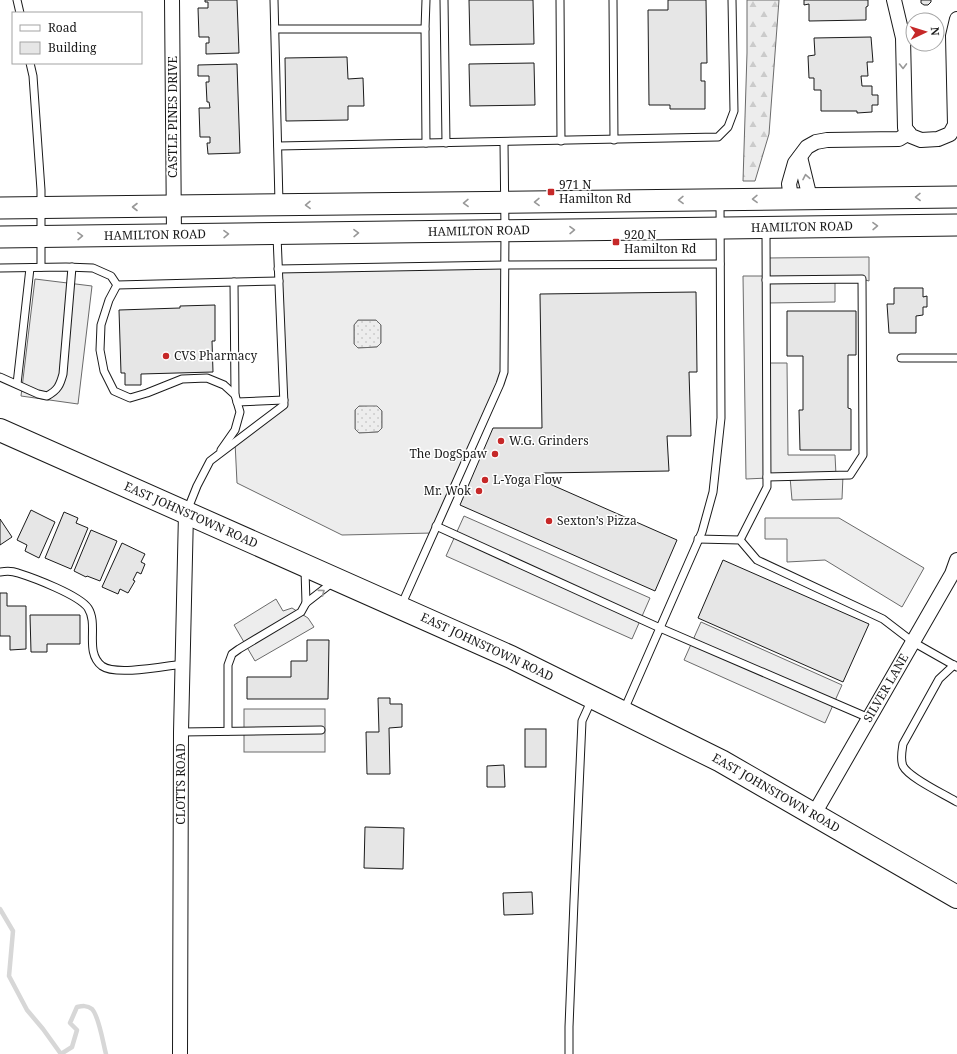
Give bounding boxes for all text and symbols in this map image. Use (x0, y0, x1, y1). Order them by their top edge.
legend (12, 12, 142, 64)
north arrow (905, 12, 945, 52)
text: Road (48, 19, 78, 36)
text: N (928, 26, 943, 36)
text: Building (48, 39, 97, 56)
street label: CASTLE PINES DRIVE (164, 56, 181, 178)
one-way arrow (899, 63, 907, 69)
one-way arrow (802, 174, 810, 180)
place label: 971 N Hamilton Rd (559, 176, 632, 207)
marker: 971 N Hamilton Rd (546, 187, 556, 197)
one-way arrow (915, 193, 921, 201)
one-way arrow (752, 195, 758, 203)
one-way arrow (678, 196, 684, 204)
one-way arrow (534, 198, 540, 206)
one-way arrow (463, 199, 469, 207)
one-way arrow (305, 201, 311, 209)
one-way arrow (132, 203, 138, 211)
street label: HAMILTON ROAD (751, 217, 853, 236)
street label: HAMILTON ROAD (428, 221, 530, 240)
one-way arrow (872, 222, 878, 230)
street label: HAMILTON ROAD (104, 225, 206, 244)
one-way arrow (569, 226, 575, 234)
place label: 920 N Hamilton Rd (624, 226, 697, 257)
one-way arrow (353, 228, 359, 237)
one-way arrow (223, 230, 229, 238)
one-way arrow (77, 232, 83, 240)
marker: 920 N Hamilton Rd (611, 237, 621, 247)
place label: CVS Pharmacy (174, 347, 257, 364)
marker: CVS Pharmacy (161, 351, 171, 361)
place label: W.G. Grinders (509, 432, 589, 449)
marker: W.G. Grinders (496, 436, 506, 446)
place label: The DogSpaw (409, 445, 488, 462)
marker: The DogSpaw (490, 449, 500, 459)
place label: L-Yoga Flow (493, 471, 563, 488)
marker: L-Yoga Flow (480, 475, 490, 485)
street label: EAST JOHNSTOWN ROAD (122, 477, 261, 552)
place label: Mr. Wok (424, 482, 472, 499)
marker: Mr. Wok (474, 486, 484, 496)
place label: Sexton’s Pizza (557, 512, 637, 529)
marker: Sexton’s Pizza (544, 516, 554, 526)
one-way arrow (317, 589, 324, 596)
street label: EAST JOHNSTOWN ROAD (418, 608, 557, 685)
street label: SILVER LANE (859, 650, 912, 725)
street label: CLOTTS ROAD (172, 743, 189, 825)
street label: EAST JOHNSTOWN ROAD (709, 749, 844, 836)

